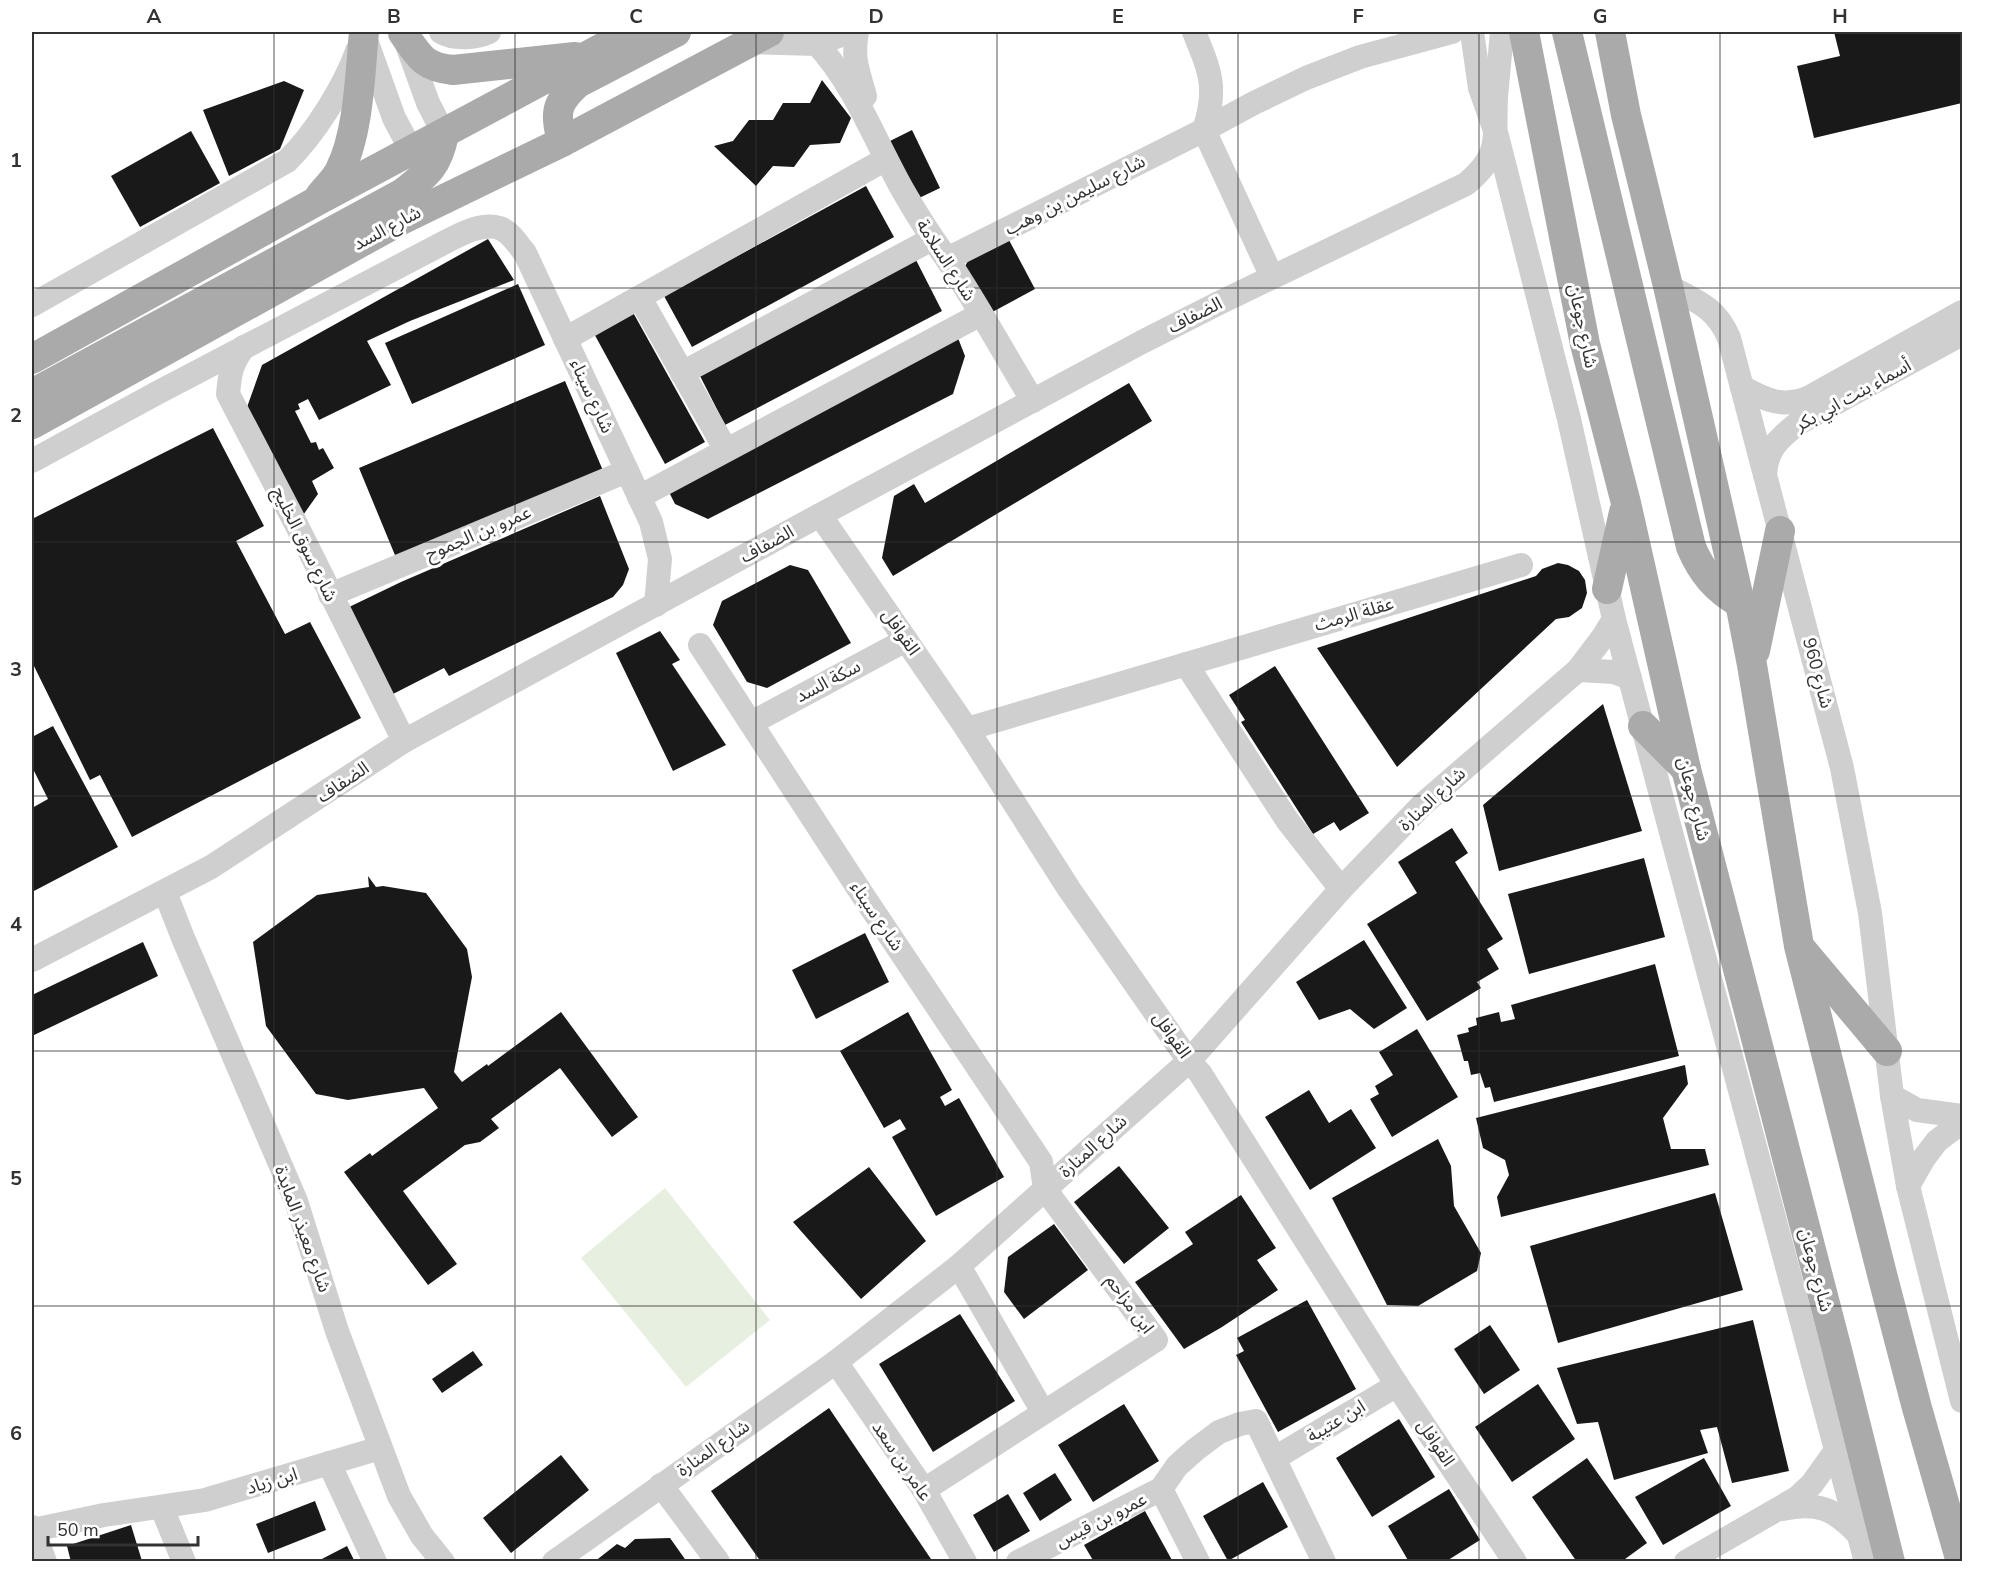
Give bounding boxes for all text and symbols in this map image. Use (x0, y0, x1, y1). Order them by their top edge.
text: A (147, 3, 162, 30)
text: B (387, 3, 401, 30)
text: C (629, 3, 643, 30)
text: D (868, 3, 884, 30)
text: E (1112, 3, 1124, 30)
text: F (1352, 3, 1364, 30)
text: G (1593, 3, 1607, 30)
text: H (1832, 3, 1848, 30)
text: 1 (10, 147, 22, 174)
street label: شارع سليمن بن وهب (1001, 149, 1150, 243)
street label: شارع السد (349, 200, 426, 258)
street label: شارع السلامة (909, 214, 981, 307)
street label: شارع جوعان (1560, 282, 1604, 371)
street label: الضفاف (1164, 291, 1226, 339)
street label: أسماء بنت ابي بكر (1790, 353, 1916, 438)
street label: شارع سيناء (563, 355, 620, 438)
text: 2 (10, 402, 22, 429)
street label: شارع سوق الخليج (265, 483, 343, 606)
street label: عمرو بن الجموح (421, 500, 535, 567)
street label: الضفاف (736, 519, 798, 569)
street label: عقلة الرمث (1312, 591, 1396, 637)
street label: القوافل (876, 604, 926, 660)
street label: شارع 960 (1795, 635, 1839, 711)
street label: سكة السد (791, 654, 865, 708)
text: 3 (10, 656, 22, 683)
street label: شارع جوعان (1670, 755, 1716, 844)
street label: الضفاف (312, 756, 374, 808)
street label: شارع المنارة (1393, 762, 1472, 838)
street label: شارع سيناء (843, 876, 909, 957)
text: 4 (10, 911, 22, 938)
street label: القوافل (1147, 1007, 1197, 1063)
street label: شارع المنارة (1054, 1109, 1133, 1184)
street label: شارع معيذر المايدة (267, 1162, 337, 1296)
text: 5 (10, 1165, 22, 1192)
street label: شارع جوعان (1791, 1226, 1839, 1315)
street label: ابن مزاحم (1099, 1269, 1160, 1339)
street label: ابن عتيبة (1302, 1394, 1370, 1448)
street label: شارع المنارة (672, 1414, 755, 1483)
street label: القوافل (1412, 1415, 1460, 1471)
street label: عامر بن سعد (867, 1416, 937, 1506)
text: 6 (10, 1420, 22, 1447)
street label: ابن زياد (244, 1462, 300, 1500)
street label: عمرو بن قيس (1051, 1487, 1151, 1553)
scale bar (48, 1509, 198, 1547)
text: 50 m (57, 1518, 99, 1542)

